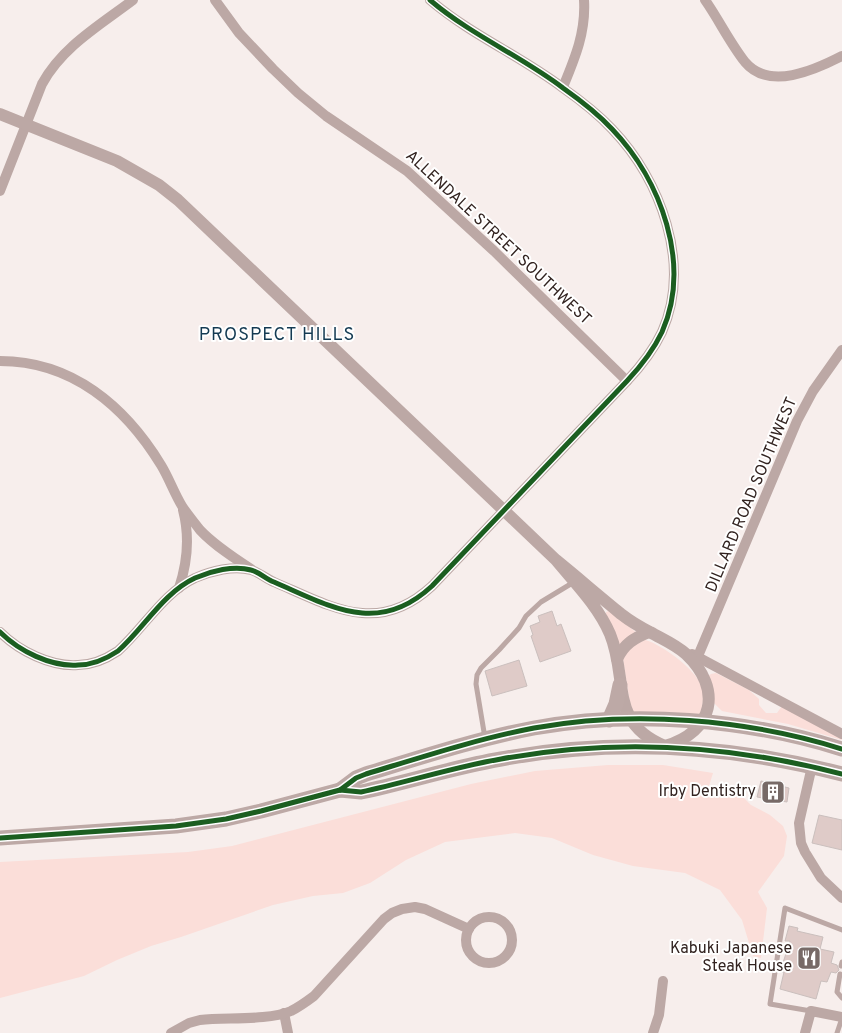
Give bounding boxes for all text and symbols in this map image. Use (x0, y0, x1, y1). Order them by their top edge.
street label: ALLENDALE STREET SOUTHWEST (401, 147, 595, 329)
district label: PROSPECT HILLS (199, 324, 355, 347)
street label: DILLARD ROAD SOUTHWEST (702, 394, 802, 596)
building icon: Irby Dentistry (760, 779, 786, 805)
place label: Irby Dentistry (659, 782, 756, 802)
place label: Kabuki Japanese Steak House (670, 939, 792, 977)
restaurant icon: Kabuki Japanese Steak House (796, 945, 822, 971)

